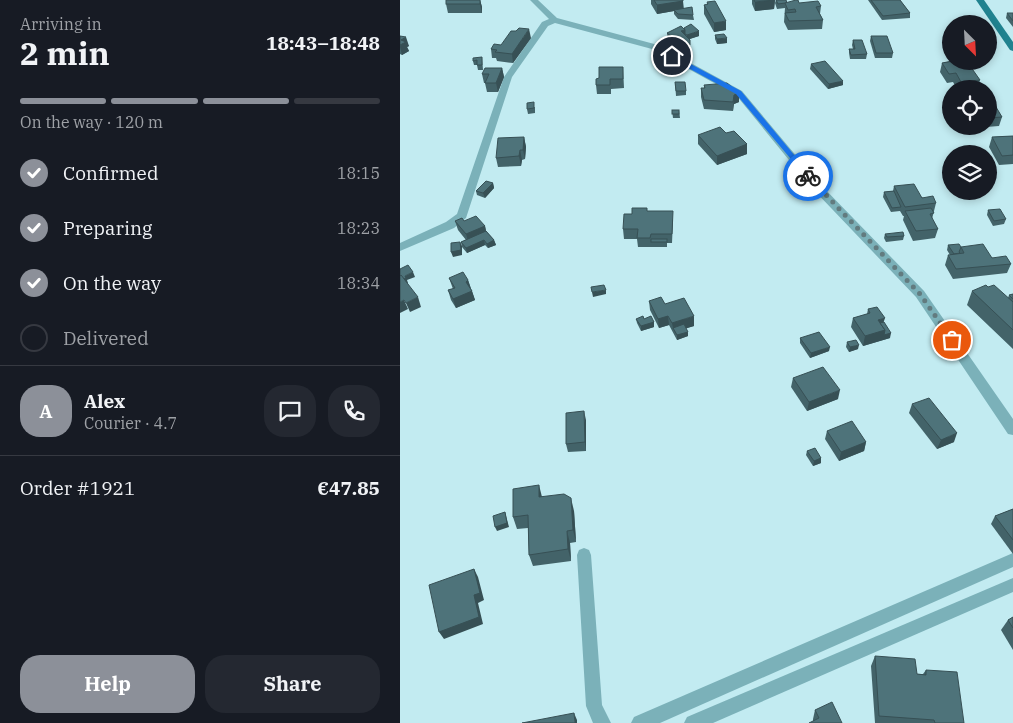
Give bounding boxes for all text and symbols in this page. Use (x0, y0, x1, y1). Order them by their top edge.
text: Arriving in (20, 14, 102, 34)
north arrow (942, 15, 998, 70)
map controls (942, 15, 997, 200)
text: 18:43–18:48 (266, 31, 380, 55)
text: 2 min (20, 32, 110, 74)
pin (651, 35, 693, 77)
icon: home (658, 42, 686, 70)
button: locate (942, 80, 997, 135)
text: On the way · 120 m (20, 112, 163, 132)
button: layers (942, 145, 997, 200)
courier (783, 151, 833, 201)
icon: check (20, 159, 48, 187)
text: Confirmed (63, 161, 158, 185)
icon: bike (794, 162, 822, 190)
text: 18:15 (337, 163, 380, 183)
icon: check (20, 214, 48, 242)
text: Preparing (63, 216, 152, 240)
text: 18:23 (337, 218, 380, 238)
icon: check (20, 269, 48, 297)
text: On the way (63, 271, 161, 295)
text: 18:34 (337, 273, 380, 293)
pin (931, 319, 973, 361)
text: Delivered (63, 326, 149, 350)
icon: bag (938, 326, 966, 354)
button: chat (264, 385, 316, 437)
button: phone (328, 385, 380, 437)
text: Alex (84, 389, 125, 413)
text: A (39, 399, 53, 423)
text: Courier · 4.7 (84, 413, 177, 433)
text: Order #1921 (20, 476, 135, 500)
text: €47.85 (317, 476, 380, 500)
button: Help (20, 655, 195, 713)
button: Share (205, 655, 380, 713)

